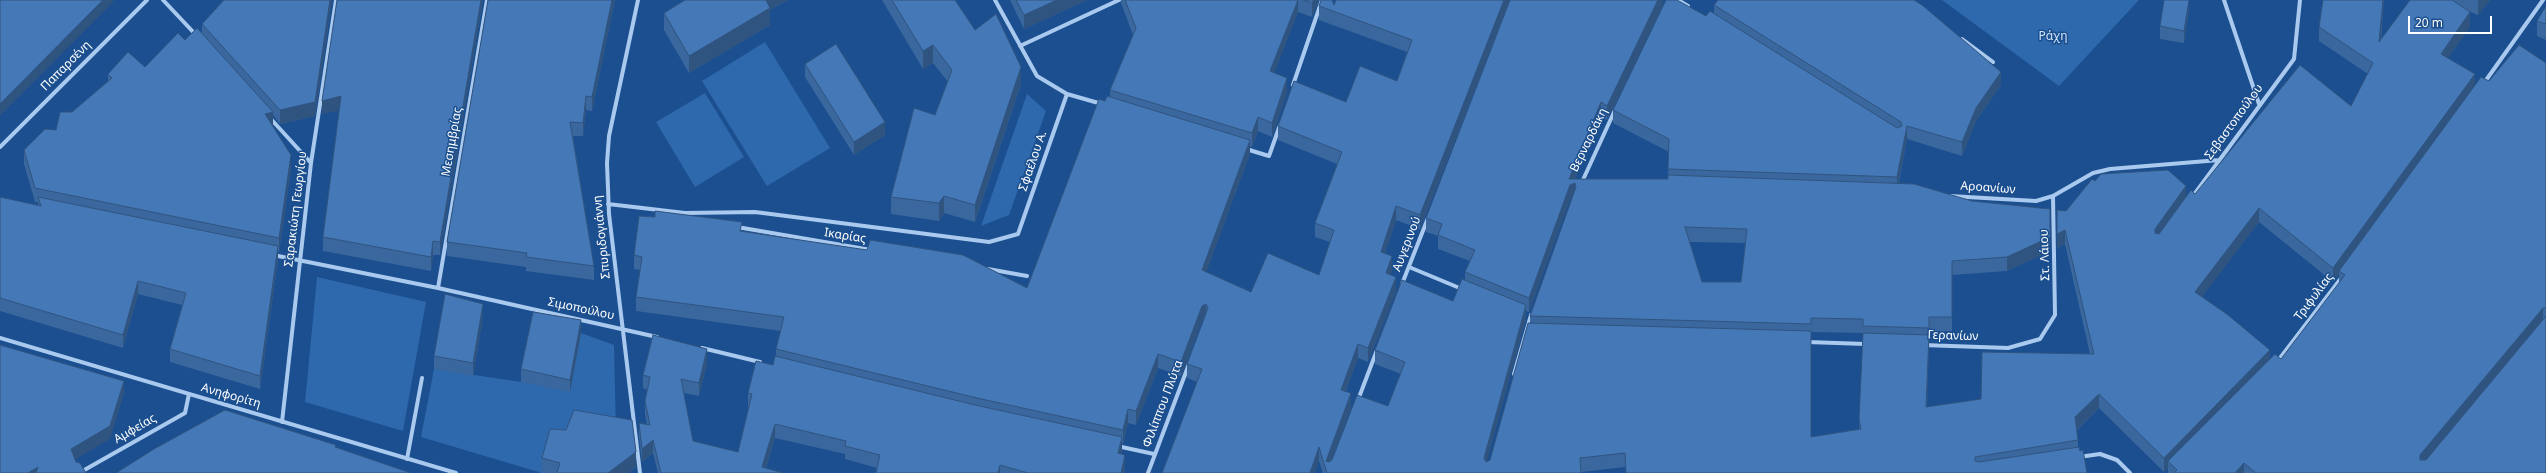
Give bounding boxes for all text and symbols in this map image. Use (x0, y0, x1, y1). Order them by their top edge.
scale bar (2410, 8, 2494, 34)
text: 20 m (2415, 14, 2443, 31)
park label: Ράχη (2038, 30, 2068, 44)
street label: Παπαρσένη (38, 38, 94, 94)
street label: Σεβαστοπούλου (2202, 81, 2266, 163)
street label: Μεσημβρίας (439, 106, 465, 178)
street label: Βερναρδάκη (1567, 106, 1611, 174)
street label: Σφαέλου Α. (1016, 129, 1050, 193)
street label: Σαρακιώτη Γεωργίου (282, 150, 310, 268)
street label: Αροανίων (1960, 179, 2016, 197)
street label: Σπυριδογιάννη (590, 195, 614, 279)
street label: Αυγερινού (1390, 214, 1424, 274)
street label: Ικαρίας (823, 226, 867, 246)
street label: Στ. Λάιου (2037, 229, 2053, 281)
street label: Τριφυλίας (2291, 270, 2337, 324)
street label: Σιμοπούλου (546, 295, 616, 323)
street label: Γερανίων (1927, 328, 1979, 344)
street label: Φιλίππου Πλύτα (1140, 358, 1186, 450)
street label: Ανηφορίτη (200, 381, 262, 411)
street label: Αμφείας (111, 411, 159, 447)

